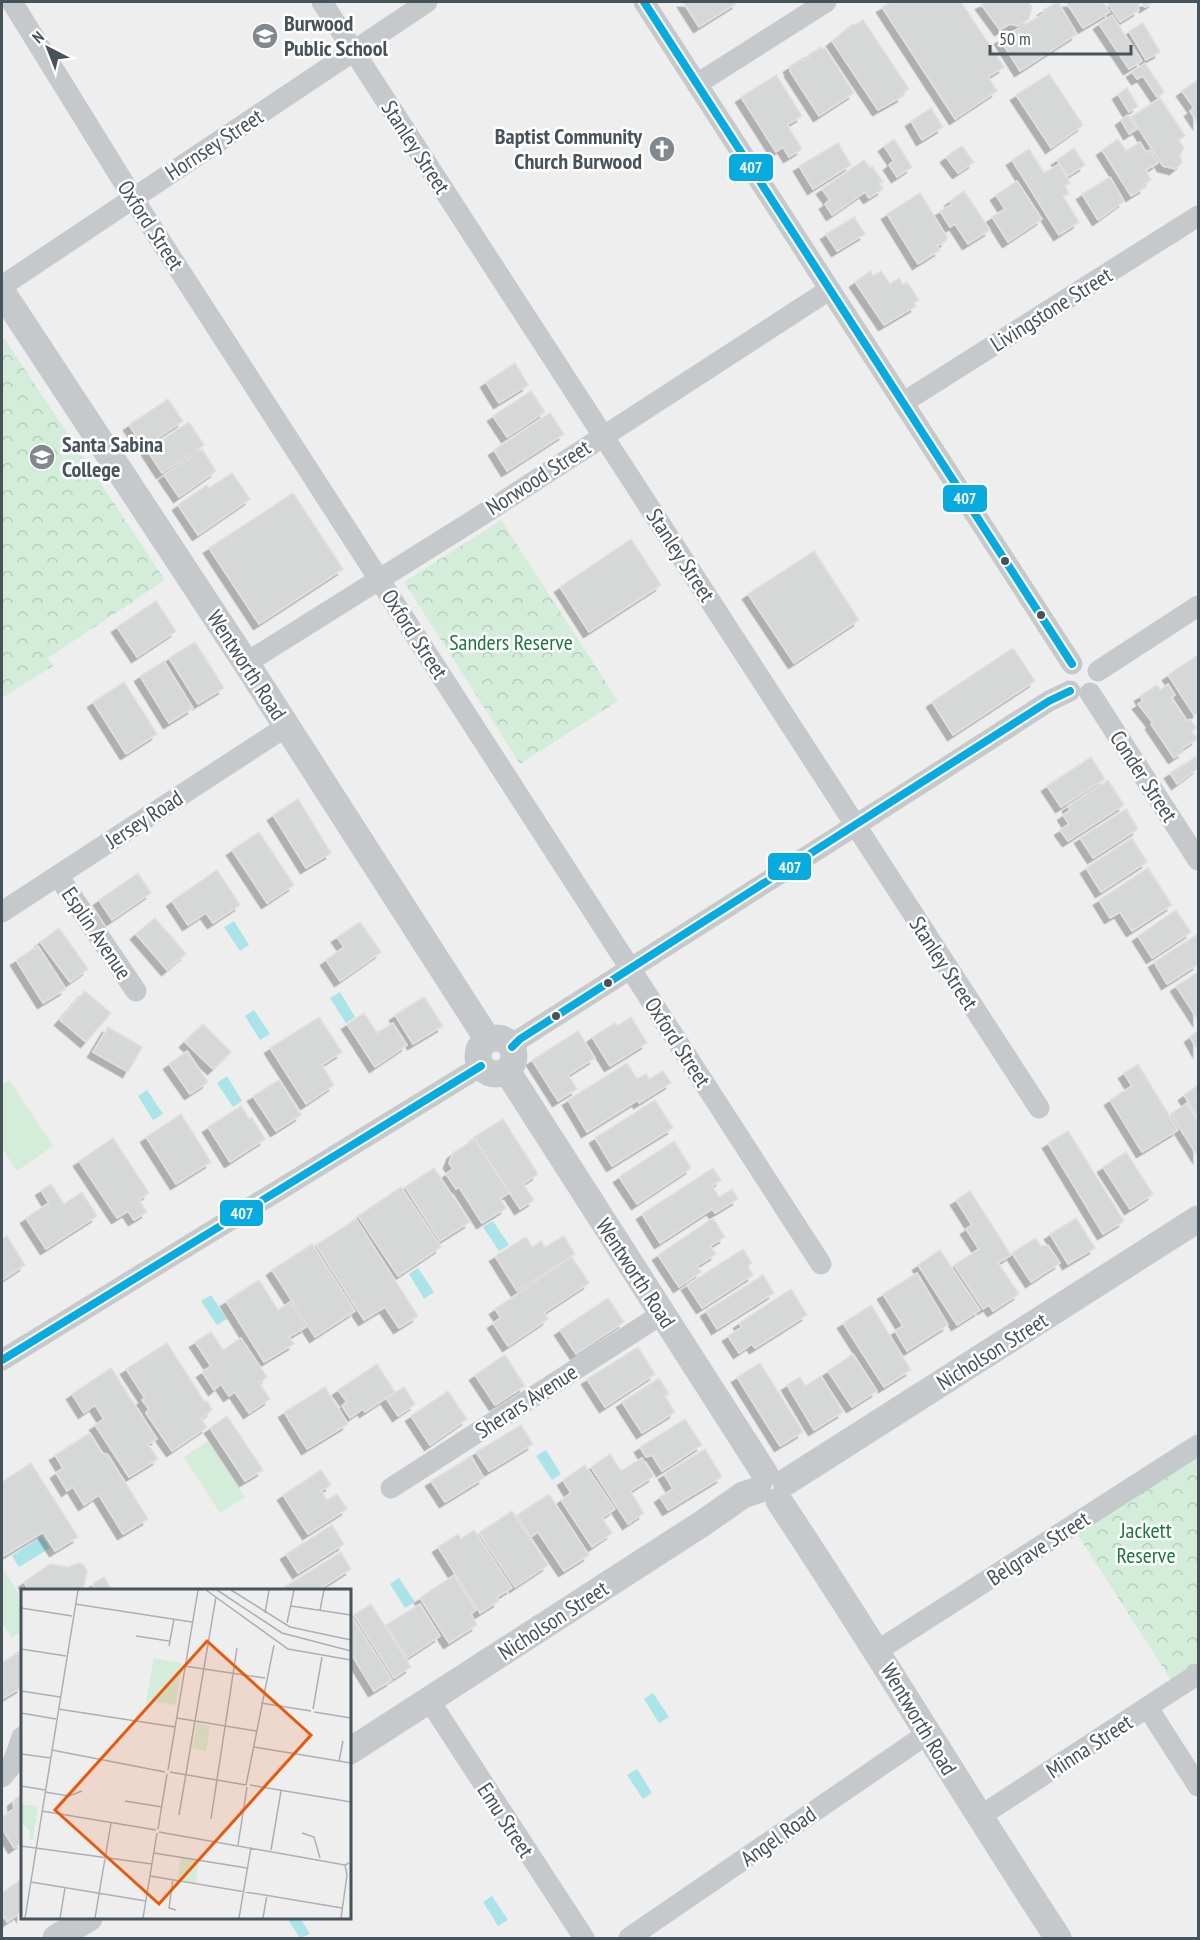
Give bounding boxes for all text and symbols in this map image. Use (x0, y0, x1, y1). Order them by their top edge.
place label: Burwood Public School (284, 9, 388, 62)
north arrow (18, 18, 78, 78)
scale bar (990, 18, 1131, 56)
school or university icon: Burwood Public School (250, 21, 280, 51)
text: N (28, 27, 48, 47)
text: 50 m (999, 27, 1031, 50)
street label: Stanley Street (375, 95, 457, 199)
street label: Hornsey Street (160, 102, 268, 186)
place label: Baptist Community Church Burwood (495, 122, 643, 175)
church icon: Baptist Community Church Burwood (647, 134, 677, 164)
line badge: 407 (728, 153, 774, 182)
text: 407 (740, 157, 762, 177)
street label: Oxford Street (112, 175, 190, 275)
street label: Livingstone Street (985, 261, 1117, 357)
place label: Santa Sabina College (62, 430, 163, 483)
street label: Norwood Street (481, 433, 595, 521)
school or university icon: Santa Sabina College (27, 442, 57, 472)
line badge: 407 (942, 484, 988, 513)
text: 407 (954, 488, 976, 508)
street label: Stanley Street (640, 503, 722, 607)
unlabelled marker (999, 555, 1011, 567)
street label: Oxford Street (376, 584, 454, 684)
street label: Wentworth Road (201, 605, 293, 725)
unlabelled marker (1035, 609, 1047, 621)
park label: Sanders Reserve (449, 628, 573, 656)
street label: Conder Street (1104, 725, 1184, 827)
street label: Jersey Road (99, 784, 188, 855)
line badge: 407 (767, 852, 812, 881)
text: 407 (779, 857, 801, 877)
street label: Esplin Avenue (56, 881, 138, 985)
street label: Stanley Street (903, 911, 985, 1015)
unlabelled marker (602, 977, 614, 989)
street label: Oxford Street (639, 992, 717, 1092)
unlabelled marker (550, 1010, 562, 1022)
line badge: 407 (219, 1199, 264, 1227)
text: 407 (231, 1203, 253, 1223)
street label: Wentworth Road (590, 1213, 682, 1333)
street label: Nicholson Street (931, 1306, 1053, 1396)
street label: Sherars Avenue (470, 1358, 582, 1444)
street label: Belgrave Street (981, 1504, 1095, 1592)
park label: Jackett Reserve (1117, 1516, 1175, 1569)
street label: Nicholson Street (493, 1574, 613, 1666)
inset map (21, 1589, 351, 1919)
street label: Wentworth Road (875, 1658, 963, 1780)
street label: Minna Street (1041, 1708, 1137, 1784)
street label: Emu Street (472, 1777, 540, 1863)
street label: Angel Road (735, 1800, 821, 1872)

